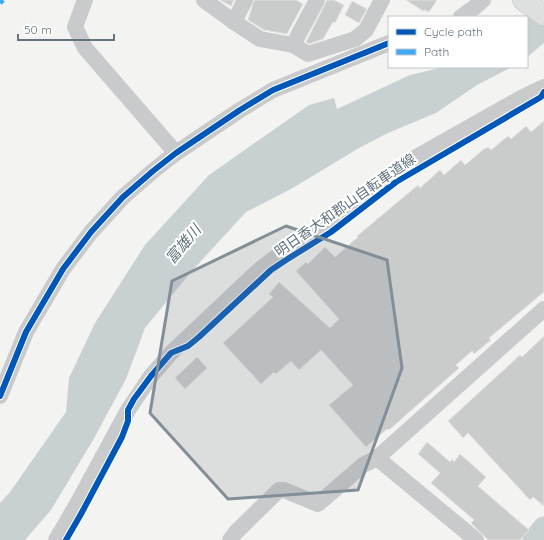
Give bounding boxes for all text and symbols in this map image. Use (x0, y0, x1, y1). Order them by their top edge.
scale bar (18, 16, 114, 42)
legend (388, 16, 528, 68)
text: 50 m (24, 22, 52, 37)
text: Cycle path (424, 24, 483, 39)
text: Path (424, 44, 449, 59)
street label: 明日香大和郡山自転車道線 (271, 149, 419, 261)
water label: 富雄川 (161, 219, 206, 267)

